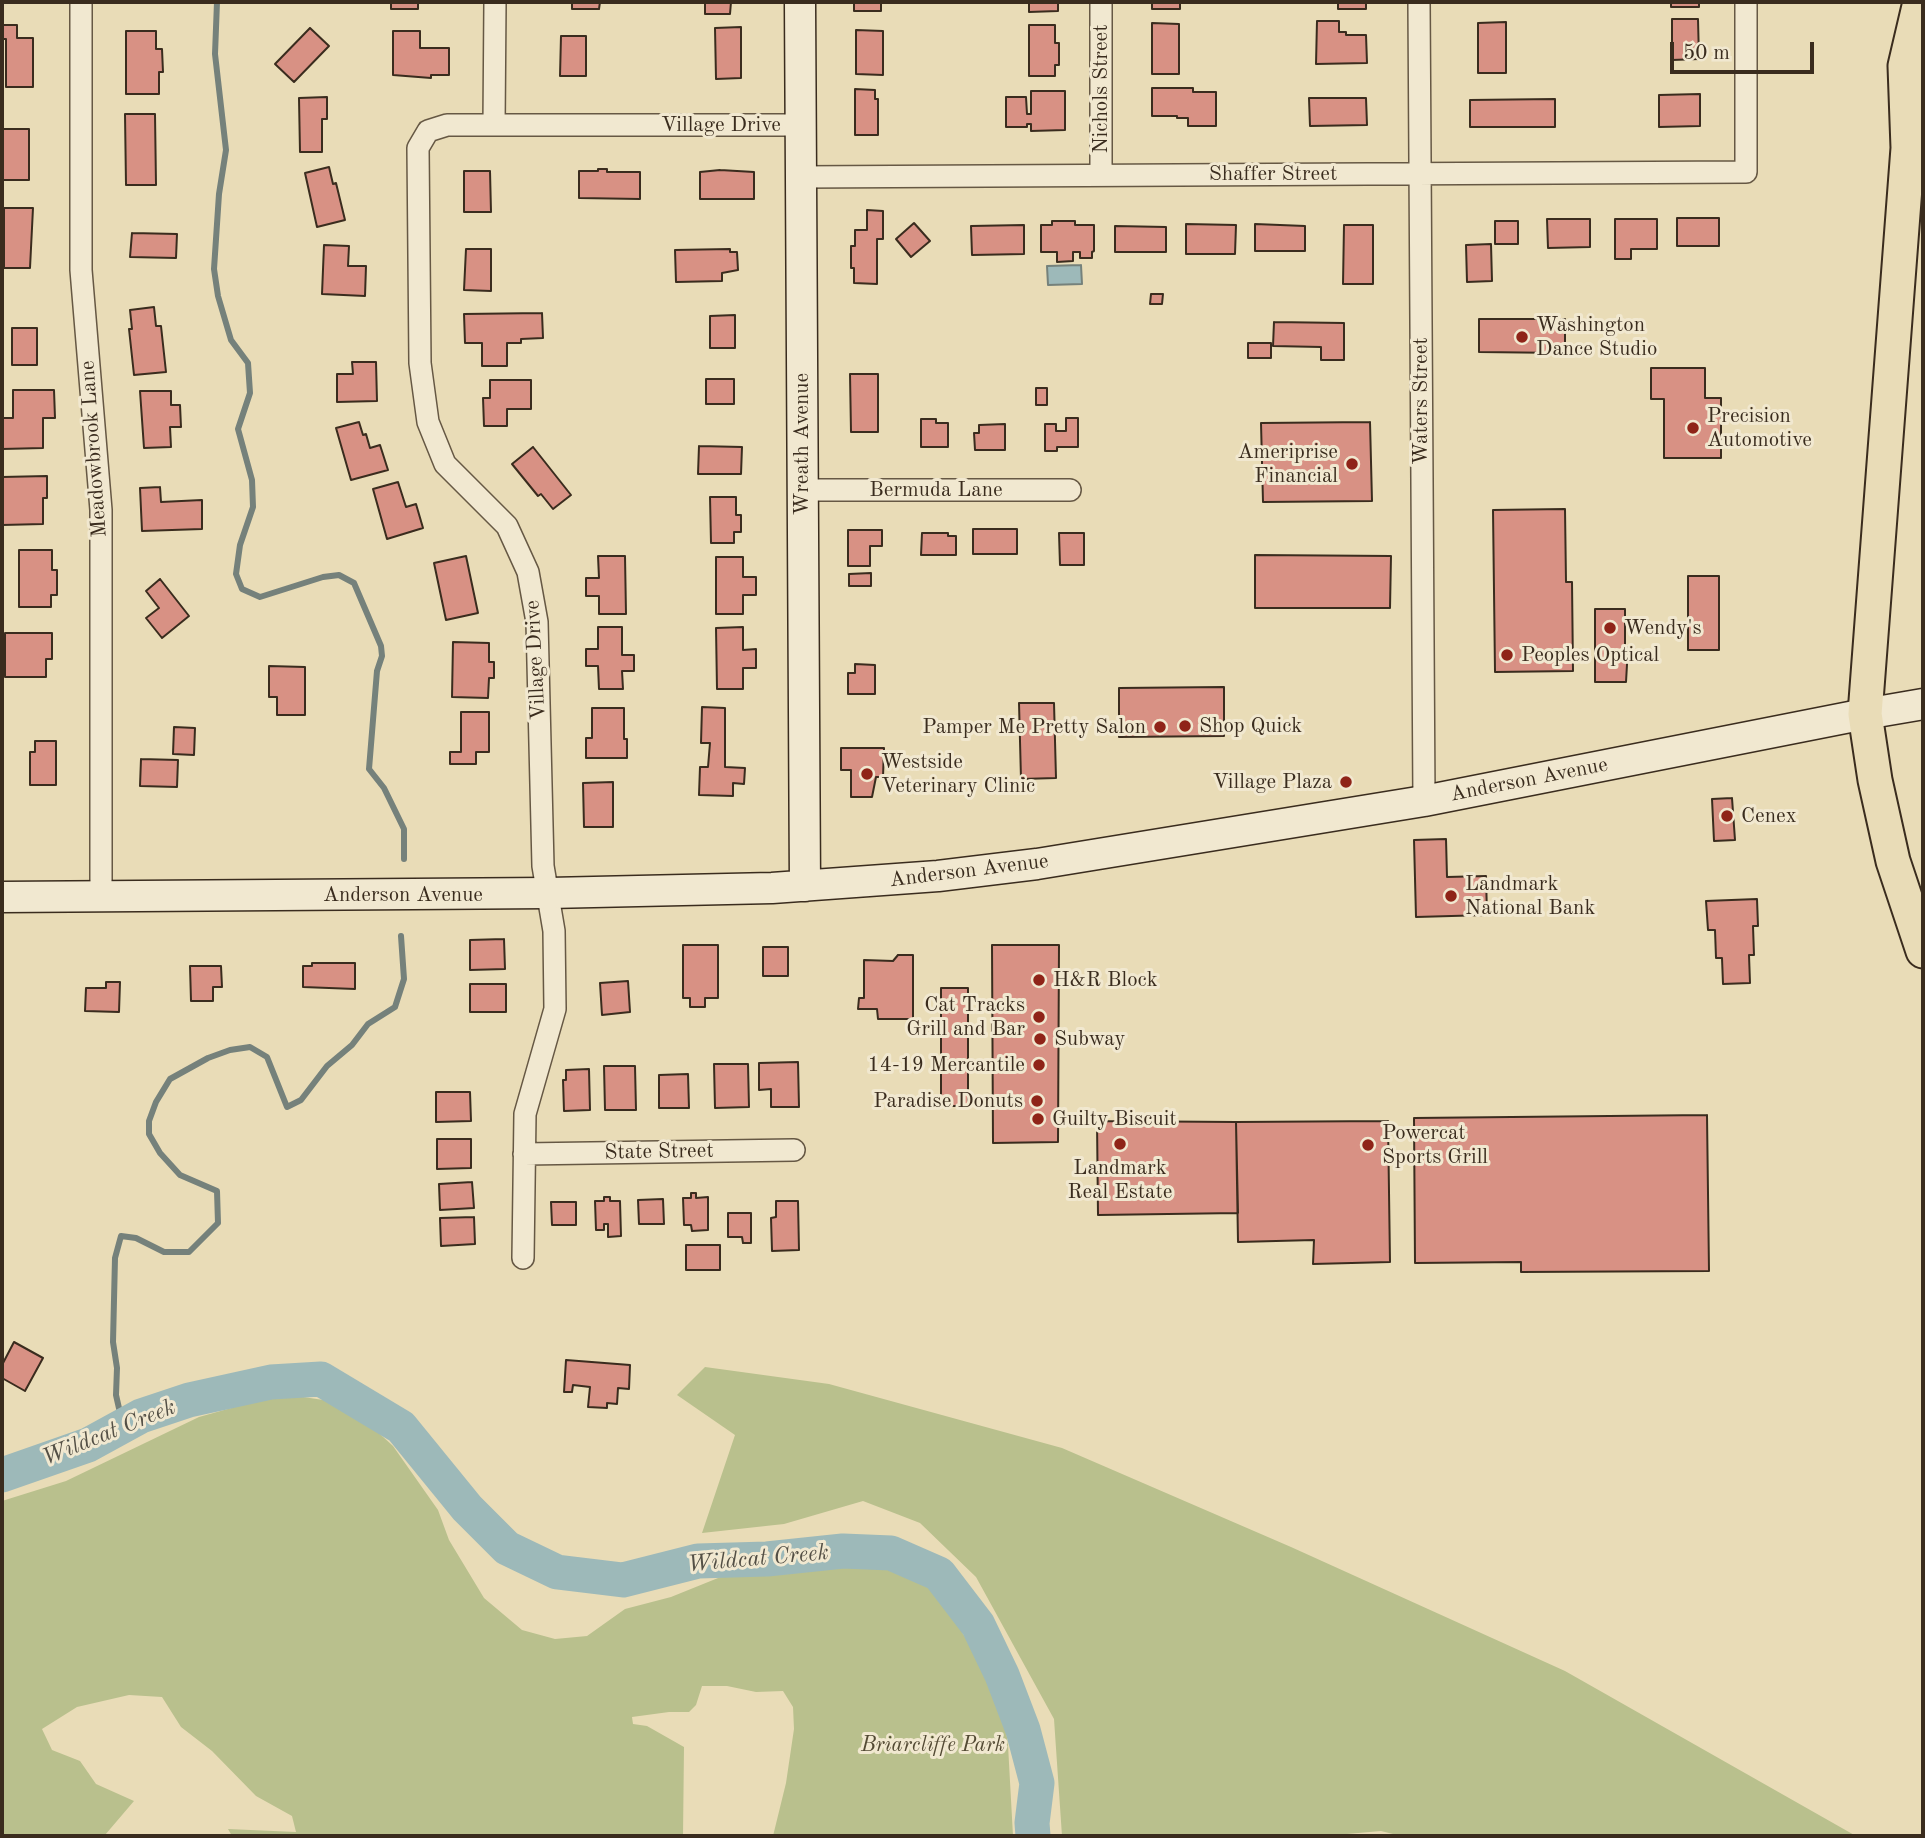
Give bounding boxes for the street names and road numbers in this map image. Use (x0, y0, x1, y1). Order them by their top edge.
street label: Nichols Street (1088, 24, 1114, 154)
street label: Village Drive (661, 112, 781, 138)
street label: Shaffer Street (1209, 161, 1337, 187)
street label: Waters Street (1408, 337, 1434, 465)
street label: Meadowbrook Lane (75, 360, 113, 538)
street label: Wreath Avenue (789, 373, 815, 515)
street label: Bermuda Lane (869, 477, 1003, 503)
street label: Village Drive (520, 599, 552, 721)
street label: Anderson Avenue (1448, 752, 1610, 808)
street label: Anderson Avenue (888, 849, 1050, 893)
street label: Anderson Avenue (323, 882, 483, 908)
street label: State Street (604, 1138, 714, 1166)

